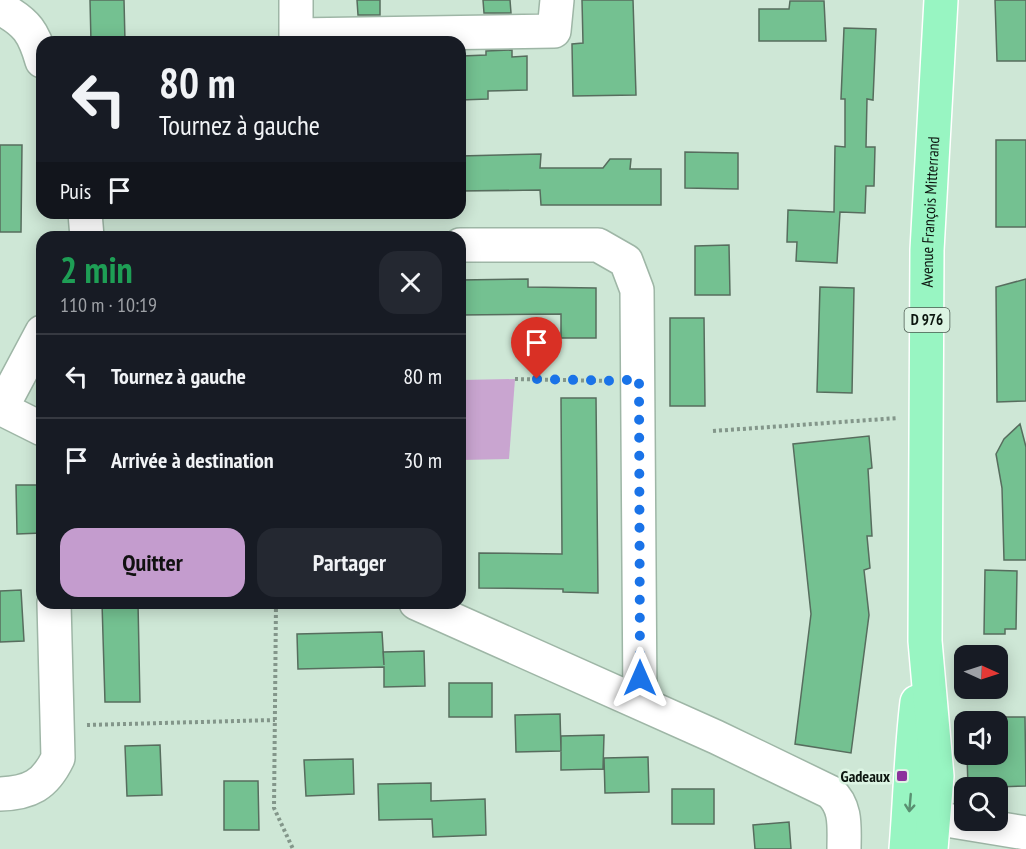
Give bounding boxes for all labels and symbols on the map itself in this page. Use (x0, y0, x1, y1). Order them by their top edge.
street label: Avenue François Mitterrand (917, 136, 943, 287)
road number: D 976 (904, 308, 950, 332)
pin (511, 317, 562, 379)
north arrow (954, 645, 1008, 699)
position arrow (608, 646, 672, 710)
place label: Gadeaux (841, 766, 890, 786)
marker: Gadeaux (895, 769, 909, 783)
one-way arrow (904, 793, 915, 813)

